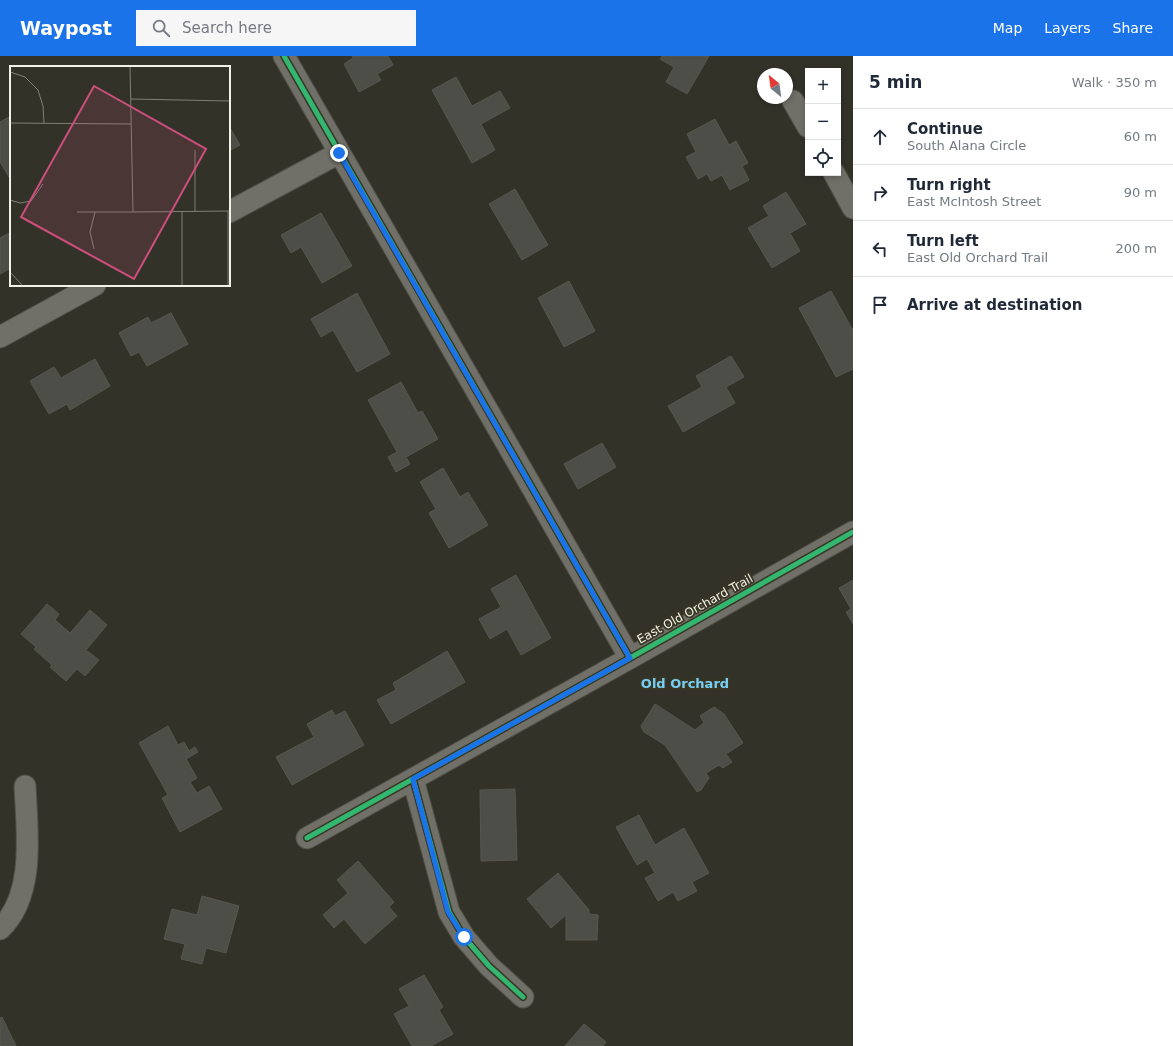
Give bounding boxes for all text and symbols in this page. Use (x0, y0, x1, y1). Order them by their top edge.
search box (136, 10, 416, 46)
text: Waypost (20, 17, 112, 39)
icon: search (150, 17, 172, 39)
text: Search here (182, 19, 272, 37)
text: Map (993, 20, 1022, 36)
text: Layers (1044, 20, 1091, 36)
text: Share (1113, 20, 1153, 36)
inset map (10, 66, 230, 286)
north arrow (757, 68, 793, 104)
map controls (805, 68, 841, 176)
button: + (805, 68, 841, 104)
text: 5 min (869, 72, 922, 92)
text: Walk · 350 m (1072, 75, 1157, 90)
button: − (805, 104, 841, 140)
text: Continue (907, 120, 983, 138)
icon: ahead (869, 126, 891, 148)
text: 60 m (1124, 129, 1157, 144)
text: South Alana Circle (907, 138, 1026, 153)
button: locate (805, 140, 841, 176)
route end (330, 144, 348, 162)
text: Turn right (907, 176, 991, 194)
icon: right (869, 182, 891, 204)
text: 90 m (1124, 185, 1157, 200)
text: East McIntosh Street (907, 194, 1041, 209)
text: Turn left (907, 232, 979, 250)
icon: left (869, 238, 891, 260)
text: 200 m (1115, 241, 1157, 256)
text: East Old Orchard Trail (907, 250, 1048, 265)
icon: arrive (869, 294, 891, 316)
text: Arrive at destination (907, 296, 1082, 314)
street label: East Old Orchard Trail (635, 571, 755, 647)
district label: Old Orchard (641, 676, 729, 691)
route start (455, 928, 473, 946)

